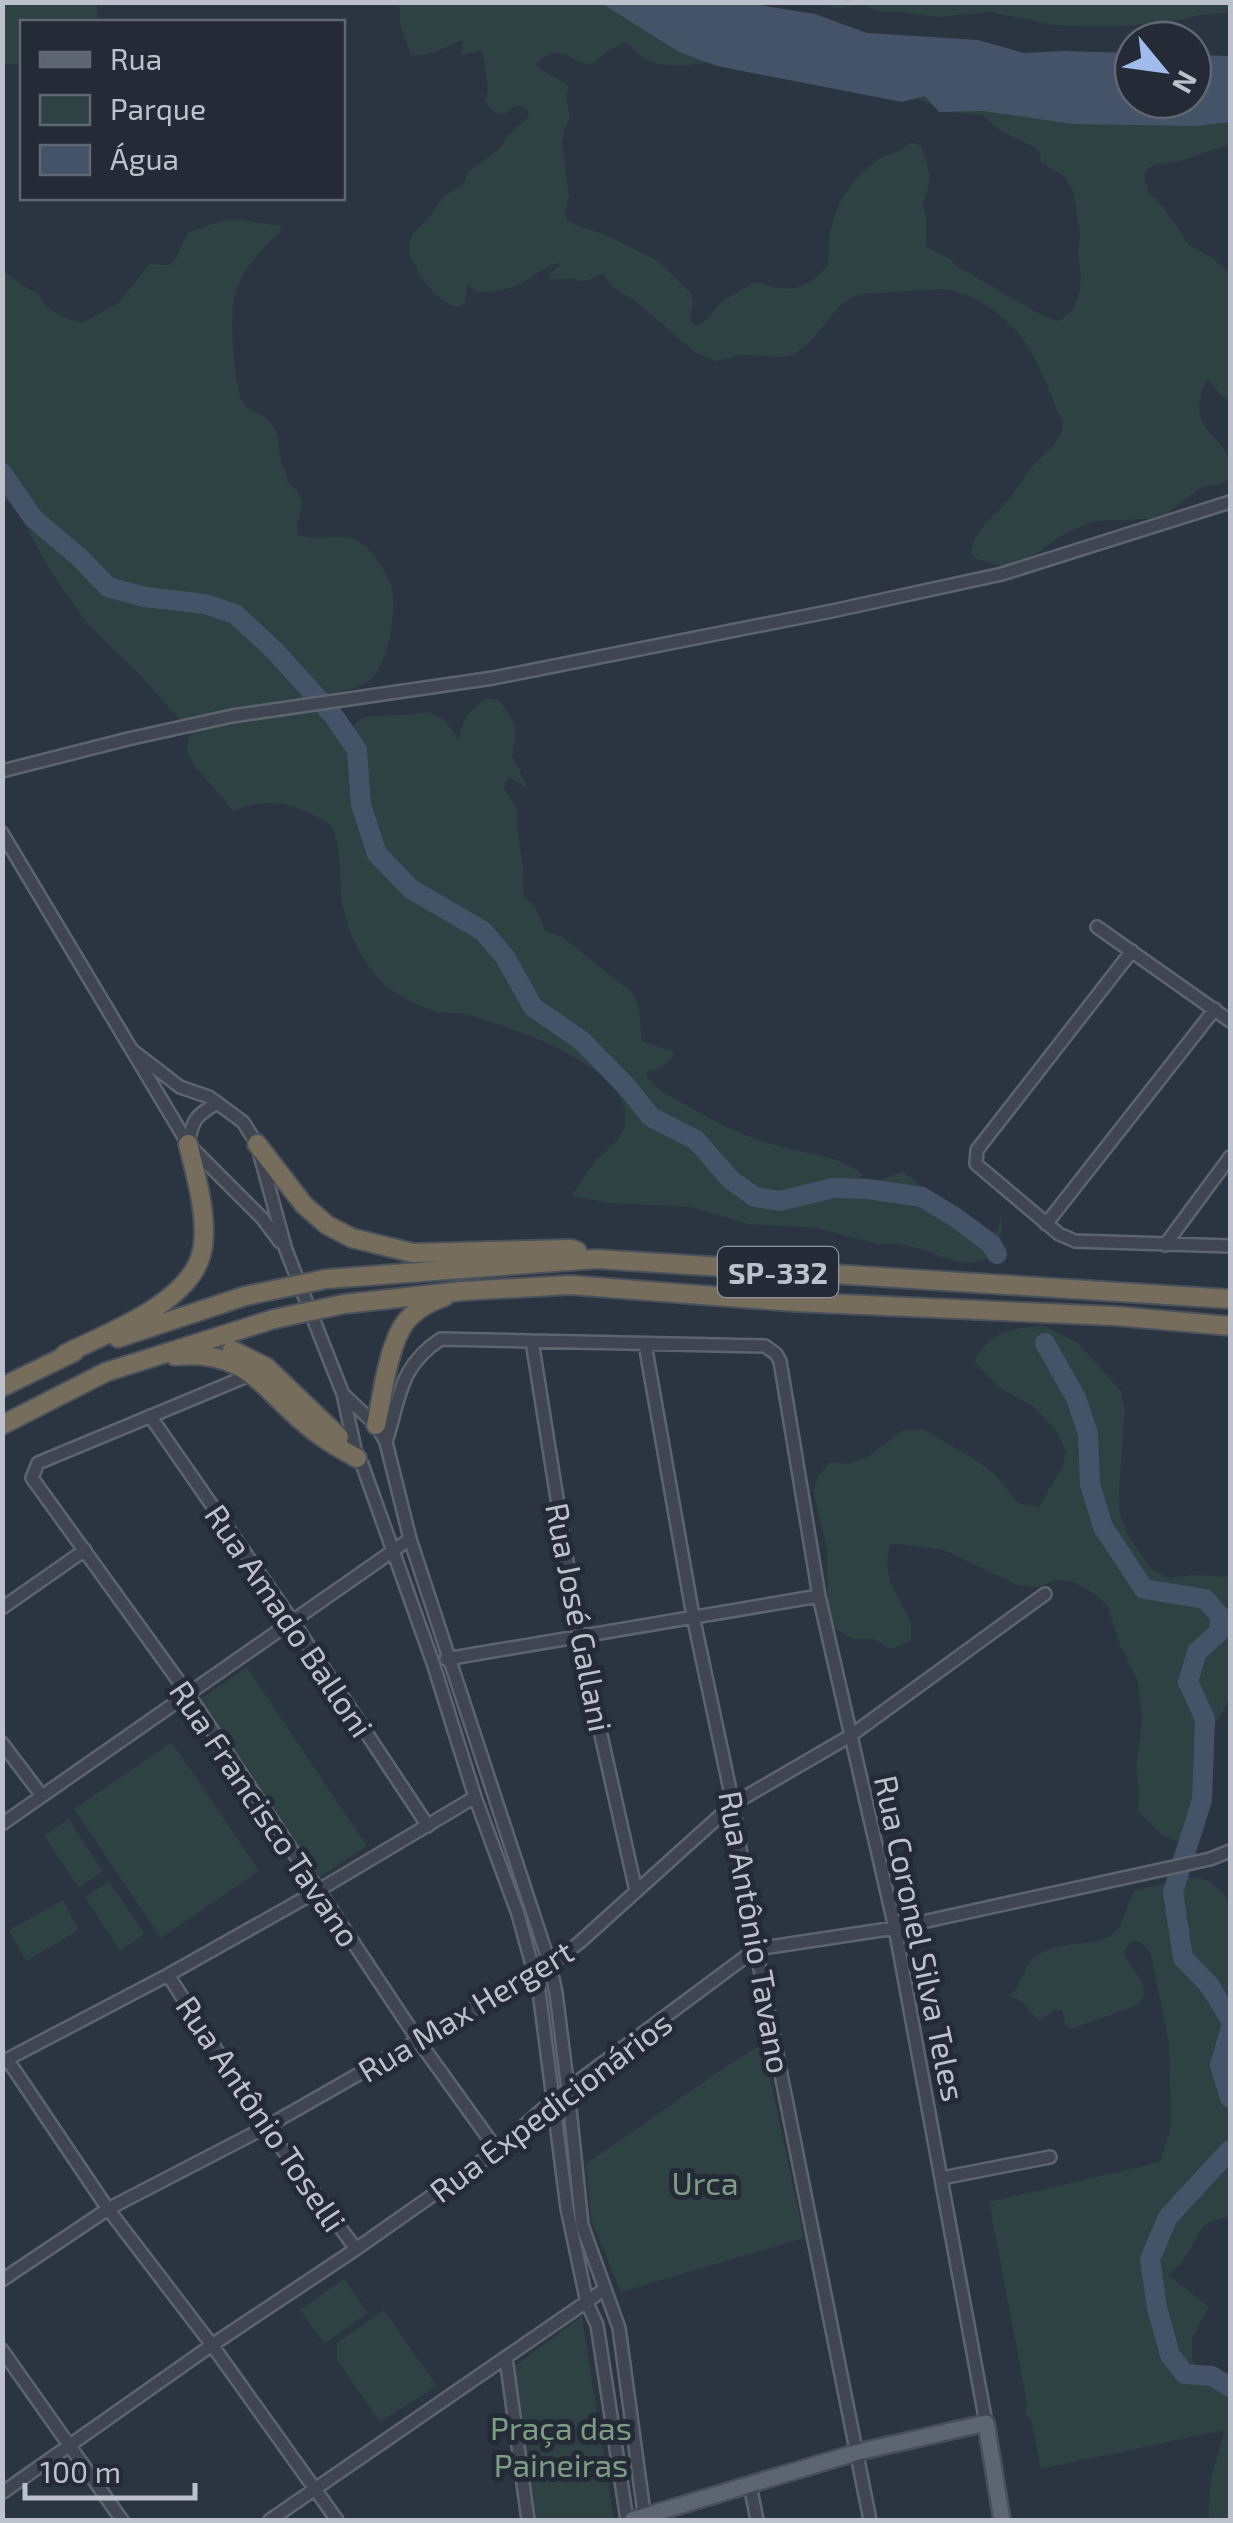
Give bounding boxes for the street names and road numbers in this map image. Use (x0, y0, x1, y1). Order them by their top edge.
road number: SP-332 (718, 1247, 838, 1297)
street label: Rua Amado Balloni (198, 1497, 382, 1743)
street label: Rua José Gallani (539, 1499, 621, 1735)
street label: Rua Francisco Tavano (163, 1673, 369, 1953)
street label: Rua Coronel Silva Teles (868, 1772, 974, 2104)
street label: Rua Antônio Tavano (712, 1788, 800, 2076)
street label: Rua Max Hergert (351, 1931, 579, 2089)
street label: Rua Antônio Toselli (169, 1988, 355, 2238)
street label: Rua Expedicionários (422, 2003, 678, 2209)

